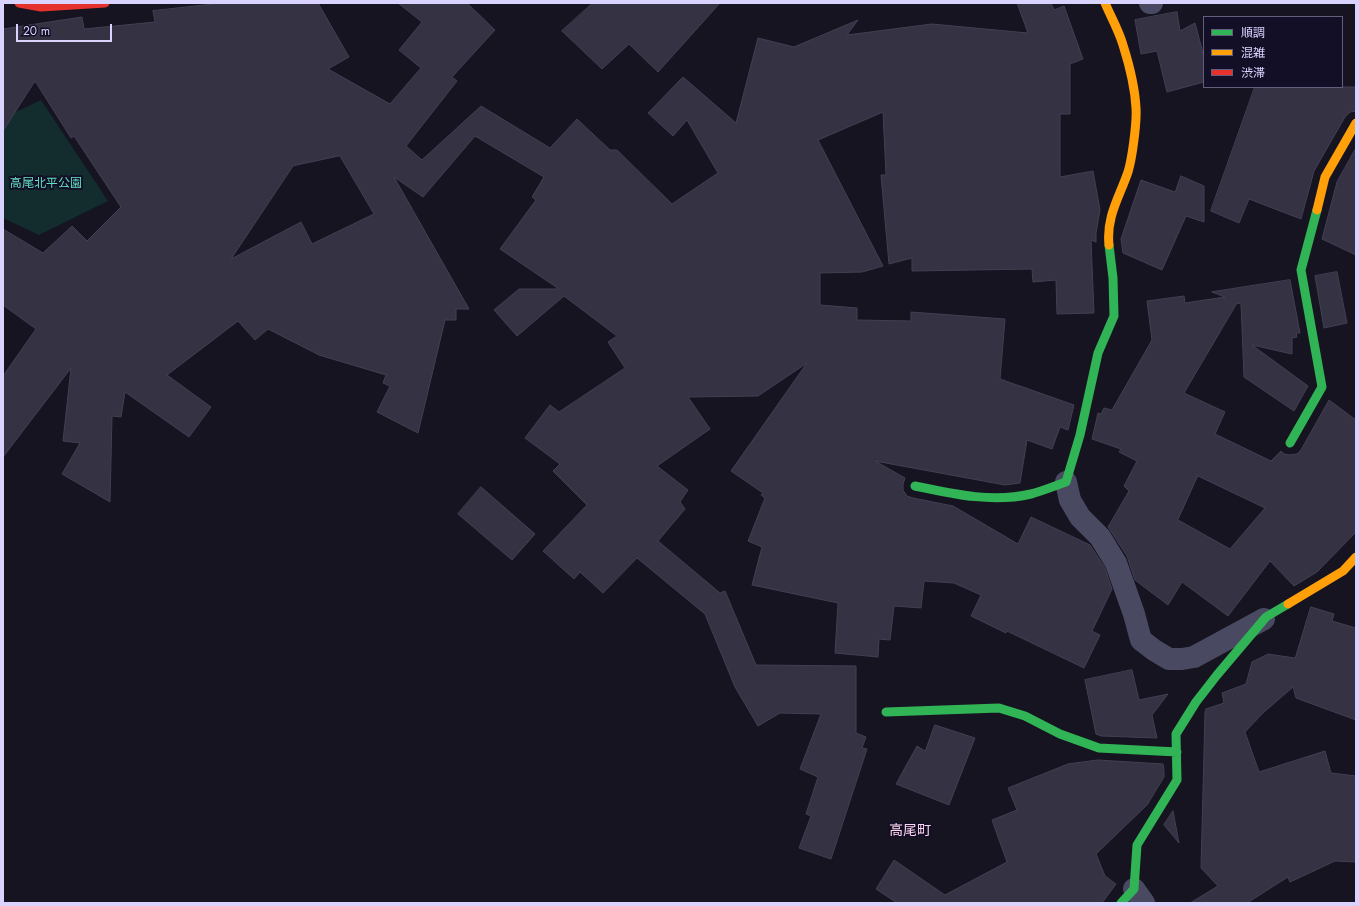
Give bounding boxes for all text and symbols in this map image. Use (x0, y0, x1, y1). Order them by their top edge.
scale bar (18, 16, 114, 42)
legend (1203, 16, 1343, 88)
text: 20 m (23, 22, 50, 40)
text: 順調 (1241, 24, 1265, 42)
text: 混雑 (1241, 44, 1265, 62)
text: 渋滞 (1241, 64, 1265, 82)
park label: 高尾北平公園 (10, 177, 82, 191)
district label: 高尾町 (889, 824, 931, 840)

